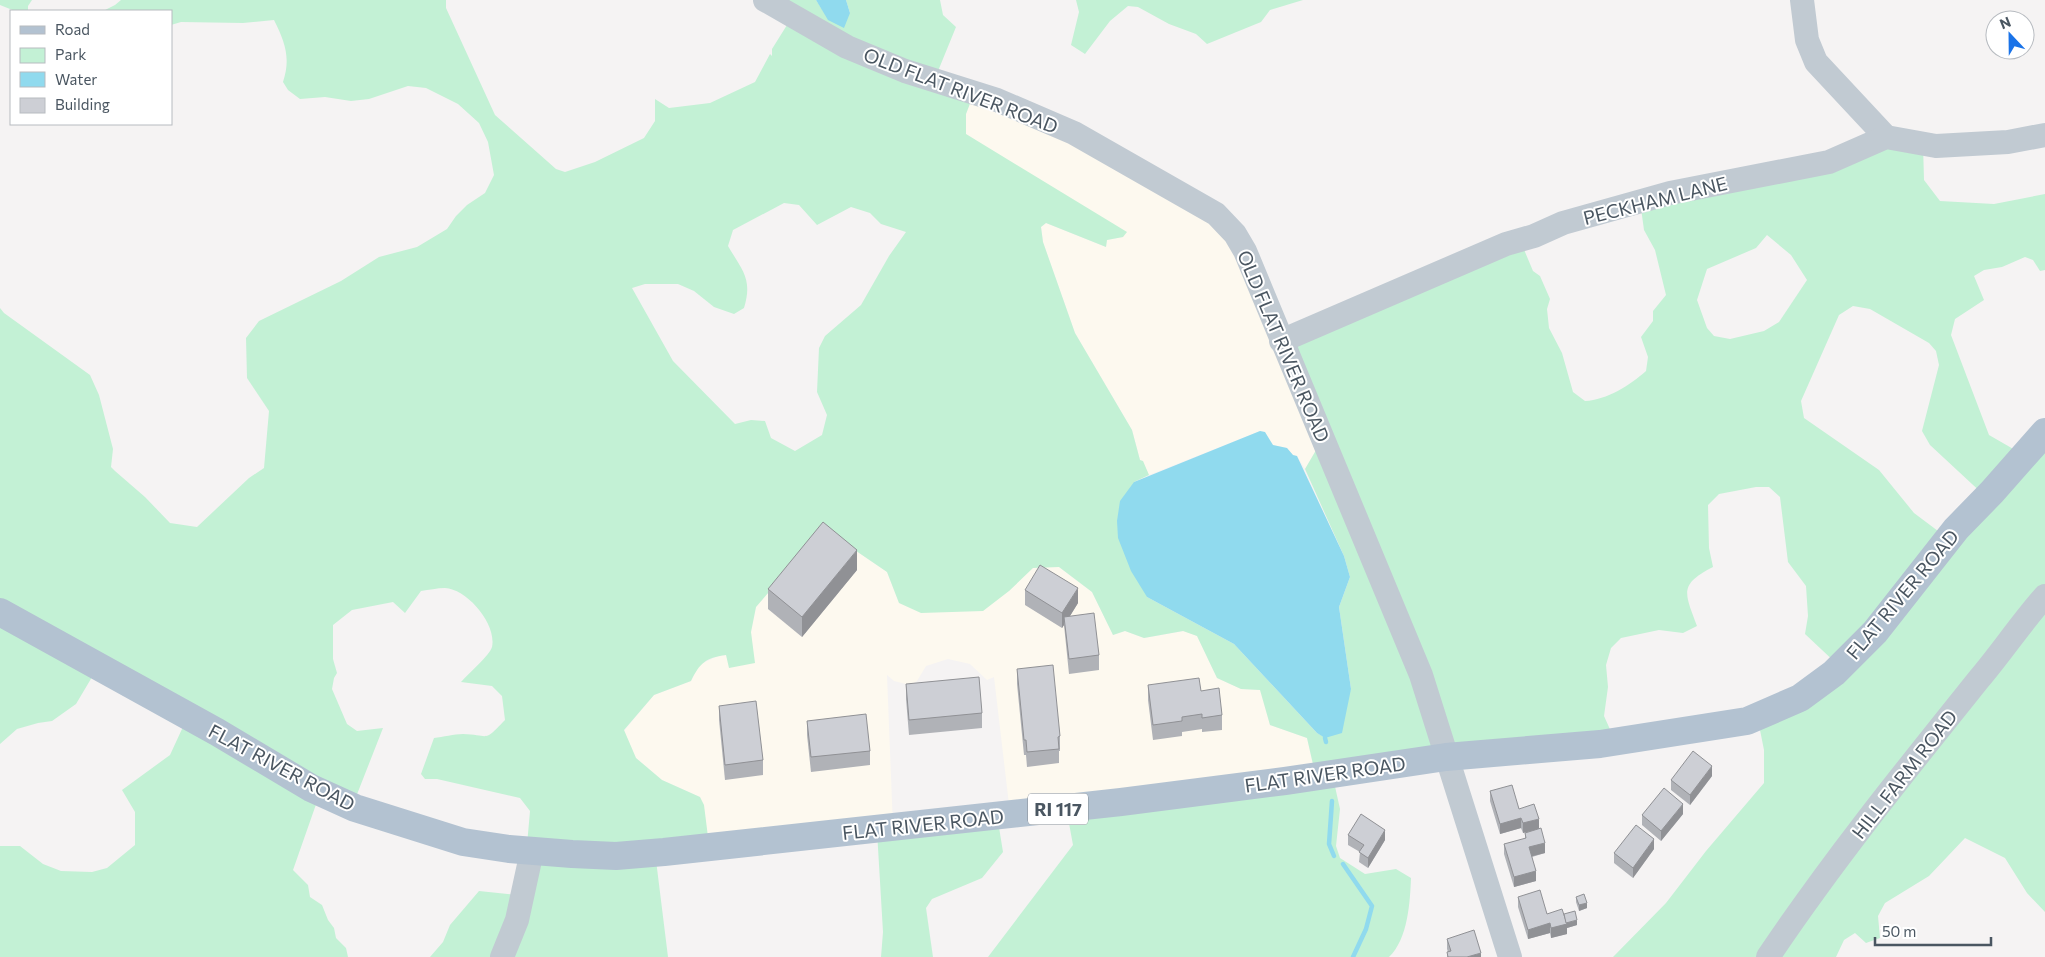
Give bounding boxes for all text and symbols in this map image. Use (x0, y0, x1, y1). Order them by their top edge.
legend (10, 10, 172, 125)
north arrow (1985, 10, 2035, 60)
text: N (1997, 13, 2013, 32)
text: Road (55, 20, 90, 38)
street label: OLD FLAT RIVER ROAD (861, 42, 1061, 138)
text: Park (55, 45, 86, 63)
text: Water (55, 70, 97, 88)
text: Building (55, 95, 110, 113)
street label: PECKHAM LANE (1581, 171, 1729, 229)
street label: OLD FLAT RIVER ROAD (1233, 247, 1335, 445)
street label: FLAT RIVER ROAD (1841, 524, 1963, 664)
street label: HILL FARM ROAD (1847, 705, 1961, 843)
street label: FLAT RIVER ROAD (205, 719, 359, 815)
street label: FLAT RIVER ROAD (1243, 751, 1407, 797)
road number: RI 117 (1028, 794, 1088, 824)
street label: FLAT RIVER ROAD (841, 804, 1005, 844)
scale bar (1875, 914, 1991, 946)
text: 50 m (1882, 922, 1916, 940)

